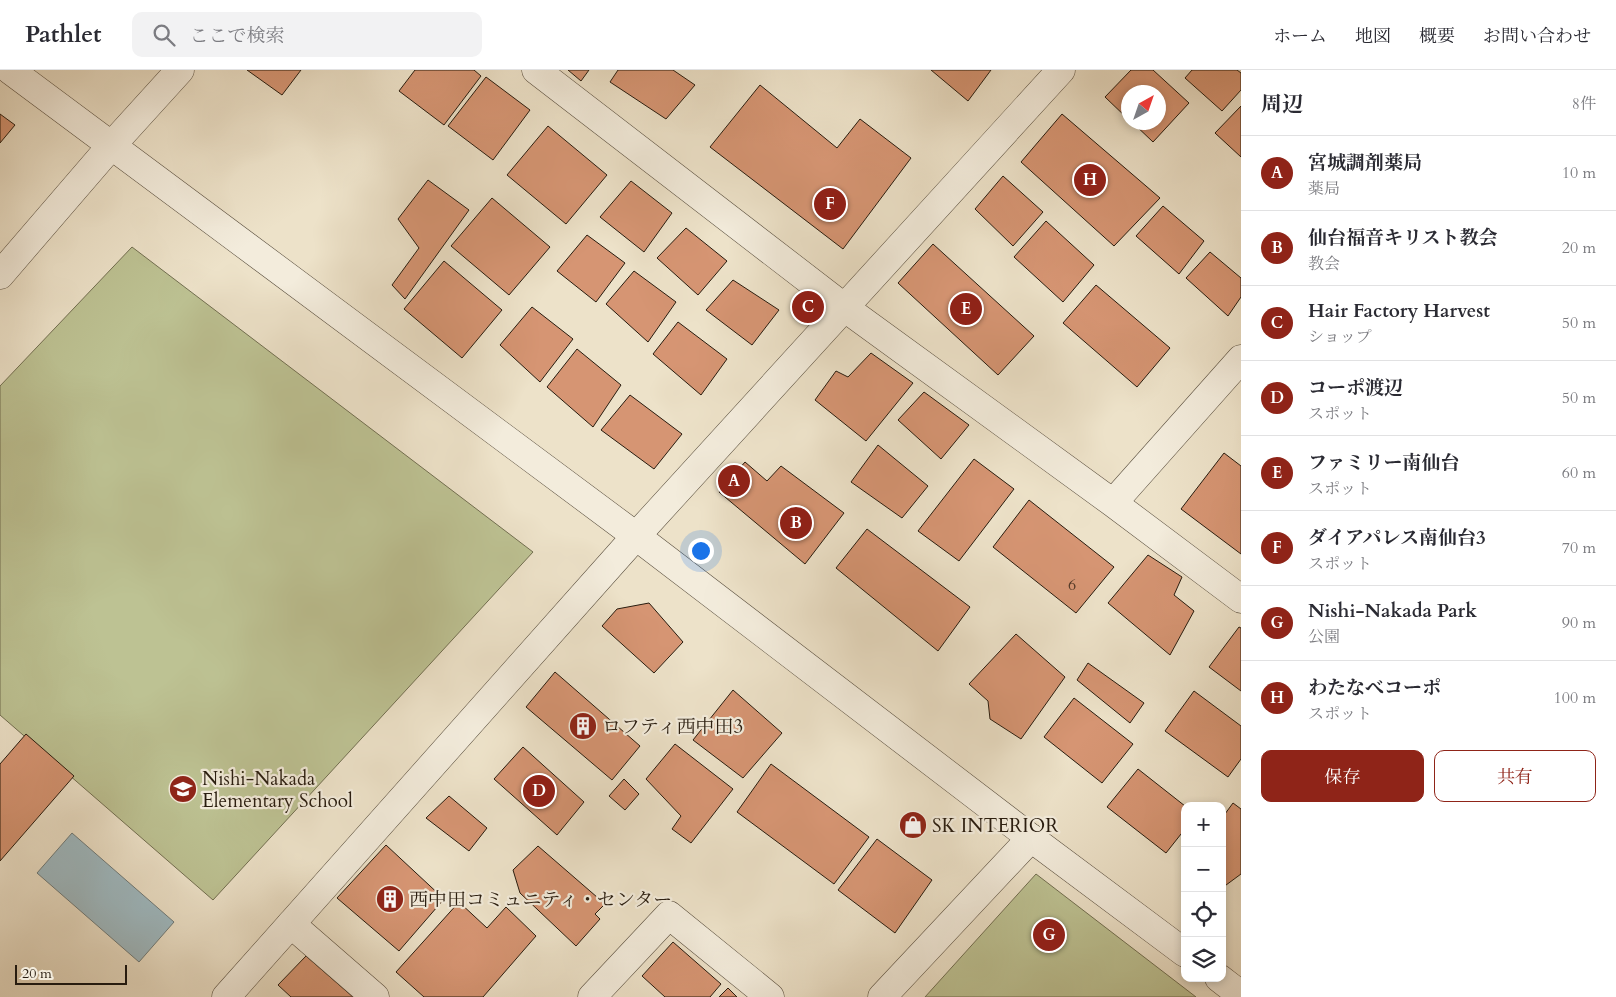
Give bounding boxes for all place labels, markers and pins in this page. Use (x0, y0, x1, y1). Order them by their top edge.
pin: H (1074, 161, 1106, 199)
pin: F (814, 185, 846, 223)
pin: C (792, 288, 824, 326)
pin: E (950, 290, 982, 328)
pin: A (718, 462, 750, 500)
pin: B (780, 504, 812, 542)
building icon: ロフティ西中田3 (568, 711, 598, 741)
place label: ロフティ西中田3 (602, 714, 743, 740)
place label: Nishi-Nakada Elementary School (202, 766, 353, 814)
pin: D (523, 772, 555, 810)
school or university icon: Nishi-Nakada Elementary School (168, 774, 198, 804)
shop icon: SK INTERIOR (898, 810, 928, 840)
place label: SK INTERIOR (932, 813, 1059, 839)
building icon: 西中田コミュニティ・センター (375, 884, 405, 914)
place label: 西中田コミュニティ・センター (409, 887, 672, 913)
pin: G (1033, 916, 1065, 954)

